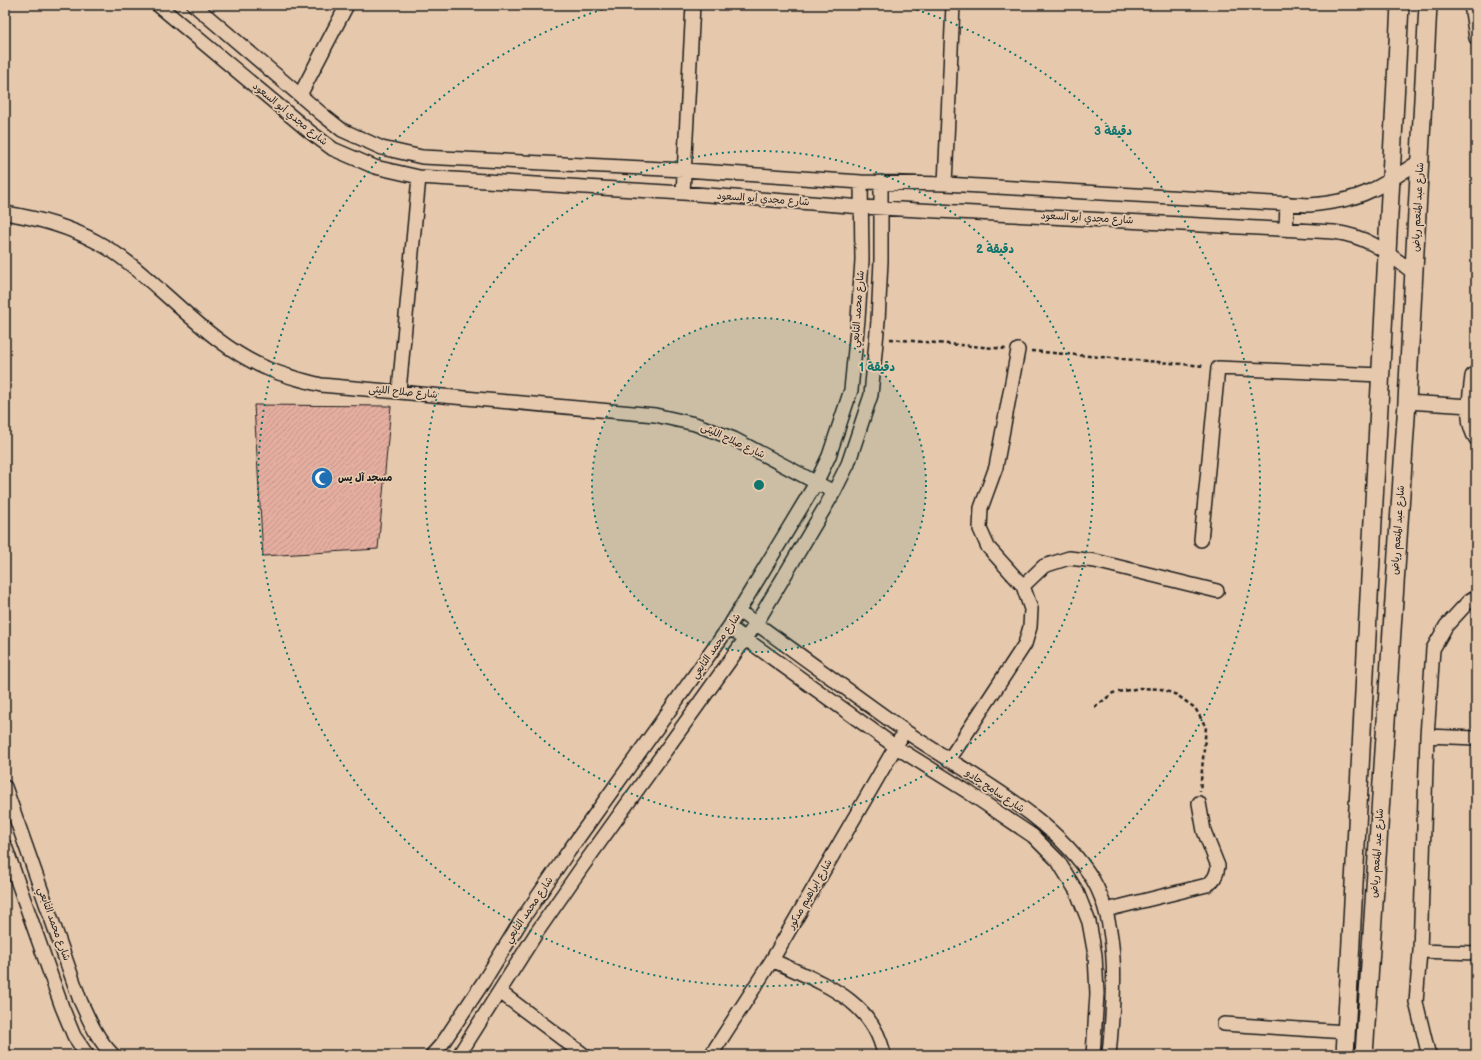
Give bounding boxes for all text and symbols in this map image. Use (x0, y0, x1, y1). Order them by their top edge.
street label: شارع مجدي أبو السعود (249, 80, 330, 150)
text: 3 دقيقة (1094, 124, 1132, 139)
street label: شارع عبد المنعم رياض (1410, 162, 1427, 252)
street label: شارع مجدي أبو السعود (716, 190, 810, 210)
street label: شارع مجدي أبو السعود (1040, 210, 1134, 228)
text: 2 دقيقة (976, 242, 1015, 257)
street label: شارع محمد التابعي (849, 270, 870, 348)
text: 1 دقيقة (859, 360, 895, 375)
street label: شارع صلاح الليثى (368, 383, 438, 402)
street label: شارع صلاح الليثى (699, 421, 767, 462)
mosque icon: مسجد آل يس (309, 465, 335, 491)
place label: مسجد آل يس (338, 472, 393, 484)
centre of rings (752, 478, 766, 492)
street label: شارع عبد المنعم رياض (1389, 485, 1408, 575)
street label: شارع محمد التابعي (689, 611, 746, 683)
street label: شارع سامح جادو (962, 766, 1027, 816)
street label: شارع عبد المنعم رياض (1368, 808, 1387, 898)
street label: شارع ابراهيم مدكور (785, 857, 836, 932)
street label: شارع محمد التابعي (502, 874, 558, 947)
street label: شارع محمد التابعي (32, 886, 73, 964)

